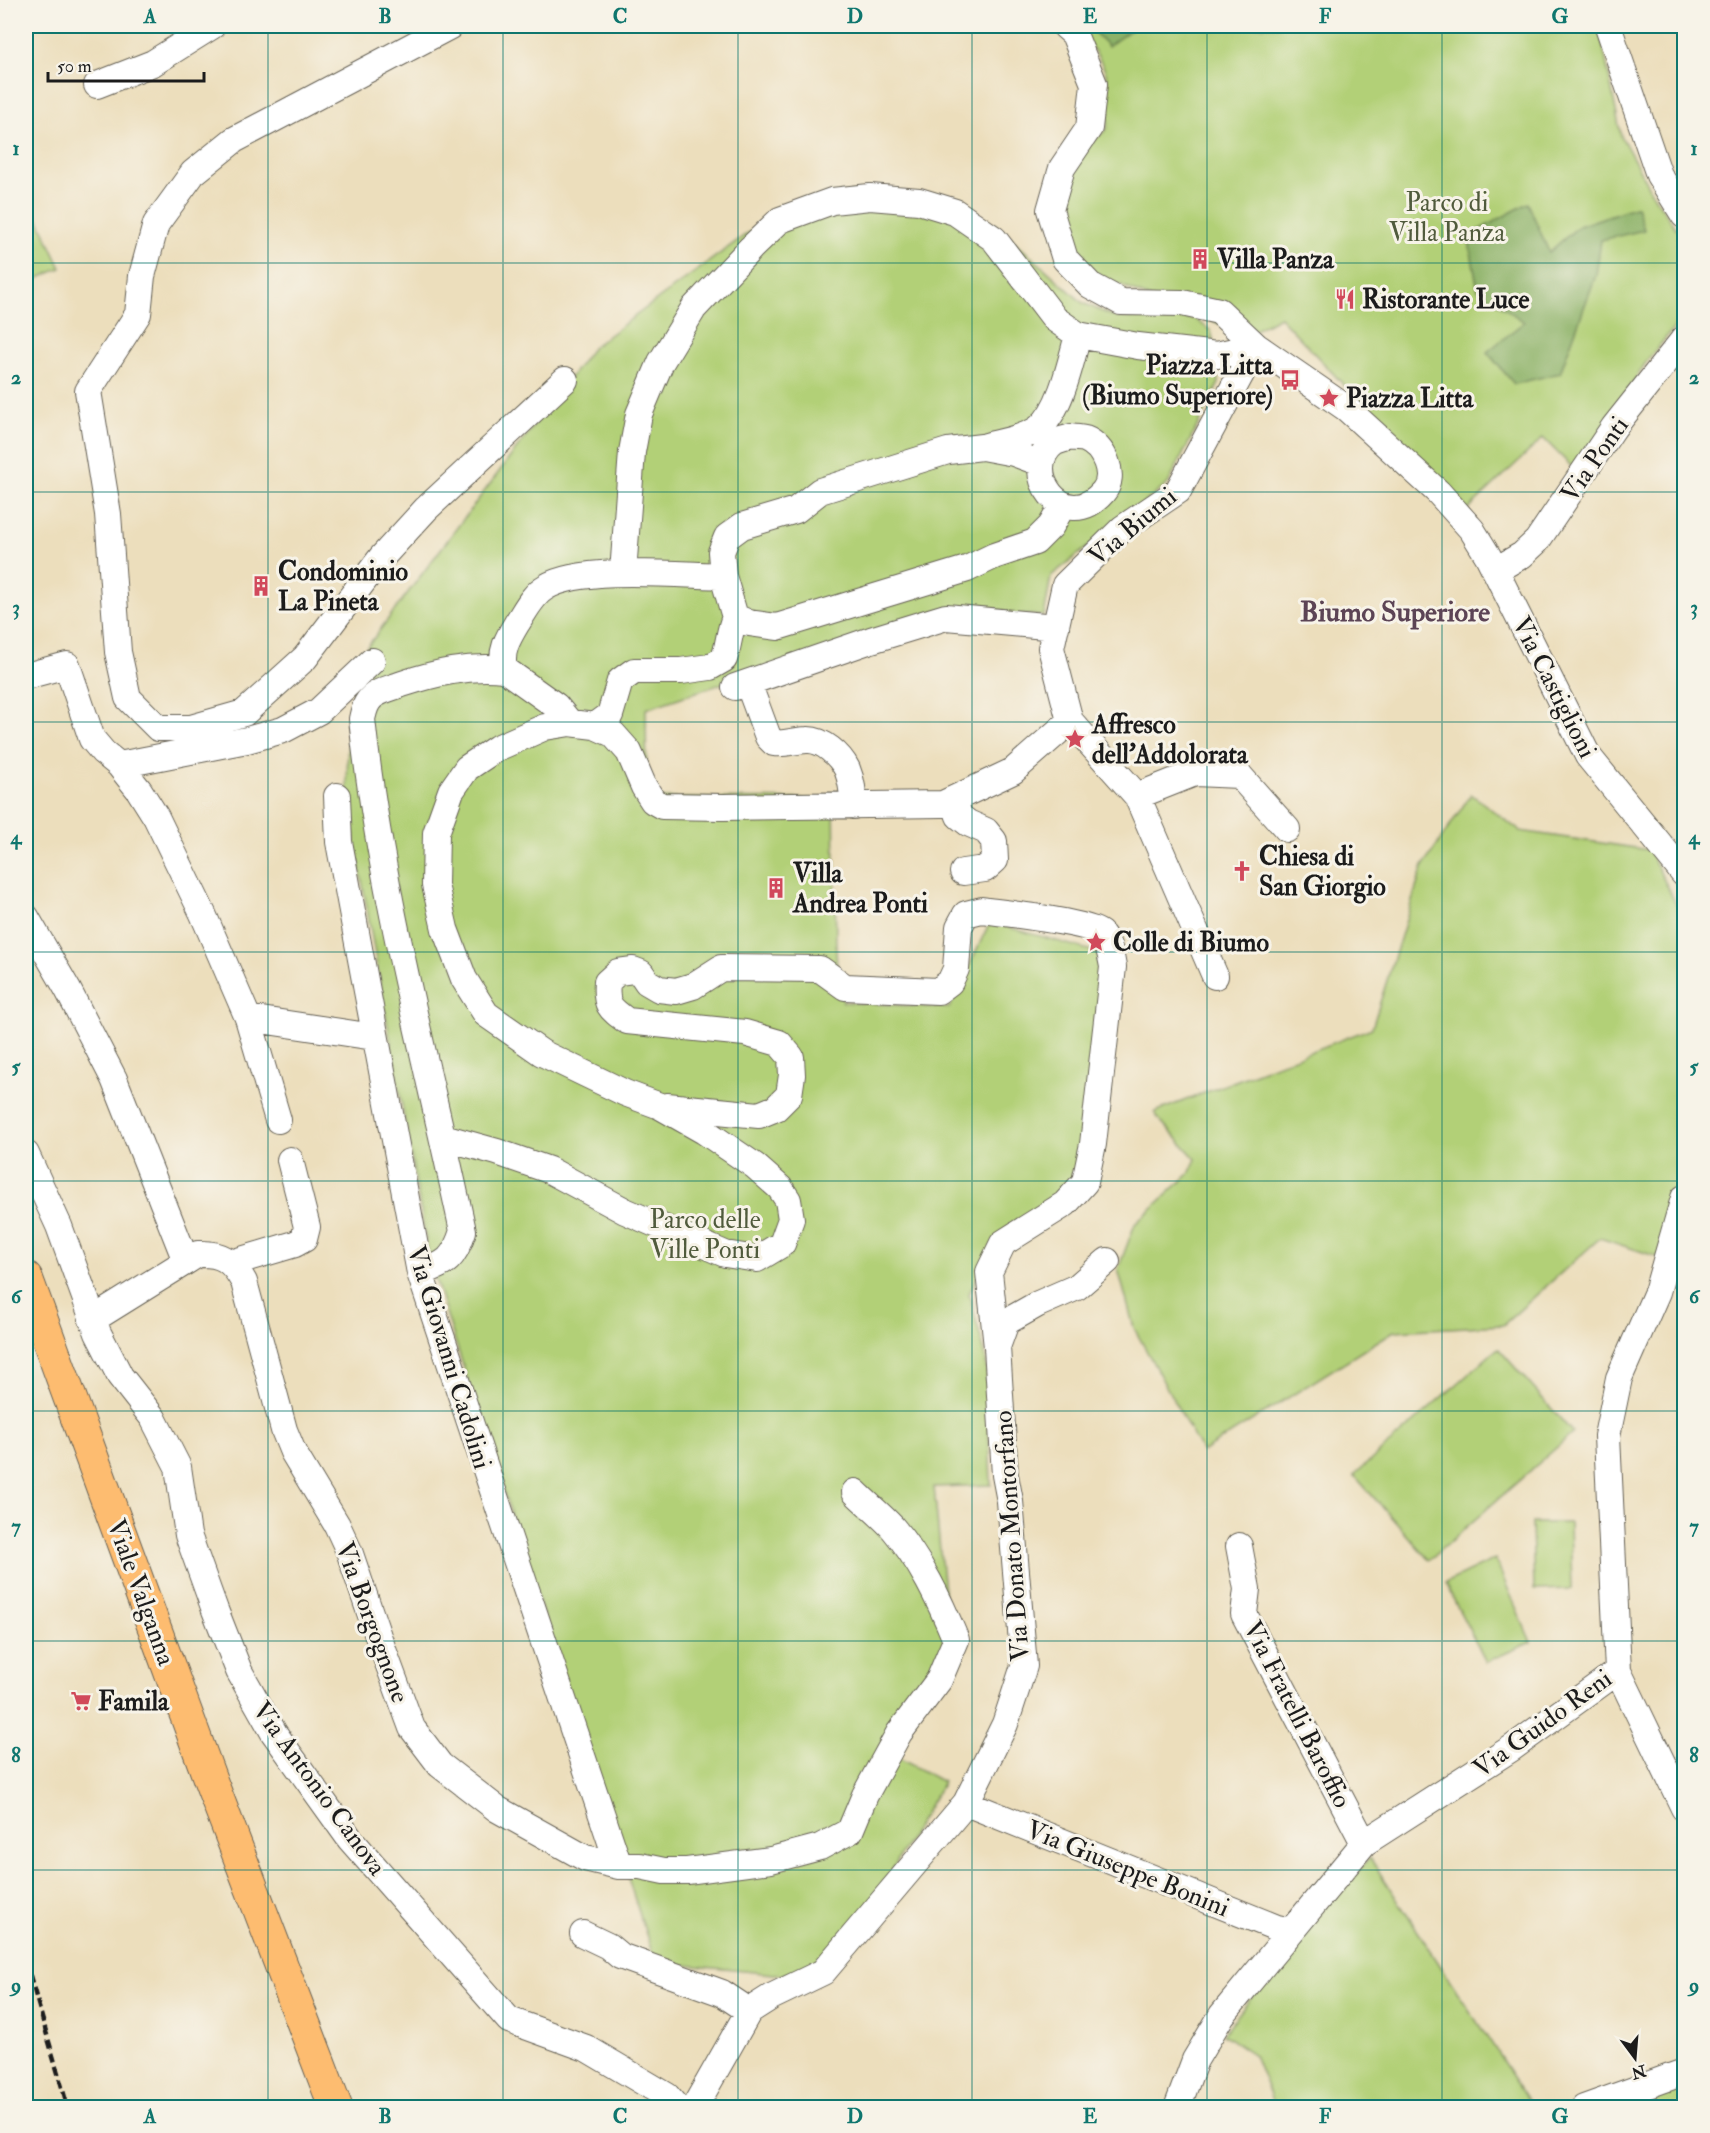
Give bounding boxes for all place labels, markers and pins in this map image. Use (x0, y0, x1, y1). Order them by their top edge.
place label: Villa Panza (1216, 244, 1335, 276)
building icon: Villa Panza (1188, 247, 1212, 271)
place label: Ristorante Luce (1362, 284, 1529, 316)
restaurant icon: Ristorante Luce (1333, 287, 1357, 311)
place label: Piazza Litta (Biumo Superiore) (1082, 350, 1274, 413)
bus stop icon: Piazza Litta (Biumo Superiore) (1278, 368, 1302, 392)
place label: Piazza Litta (1346, 383, 1474, 415)
place icon: Piazza Litta (1317, 386, 1341, 410)
place label: Condominio La Pineta (278, 556, 408, 618)
building icon: Condominio La Pineta (249, 574, 273, 598)
place label: Affresco dell'Addolorata (1091, 709, 1249, 771)
place icon: Affresco dell'Addolorata (1063, 727, 1087, 751)
place label: Chiesa di San Giorgio (1259, 841, 1386, 904)
place label: Villa Andrea Ponti (792, 858, 928, 920)
church icon: Chiesa di San Giorgio (1230, 859, 1254, 883)
building icon: Villa Andrea Ponti (764, 876, 788, 900)
place label: Colle di Biumo (1113, 927, 1269, 959)
place icon: Colle di Biumo (1084, 930, 1108, 954)
place label: Famila (98, 1686, 170, 1718)
supermarket icon: Famila (69, 1689, 93, 1713)

